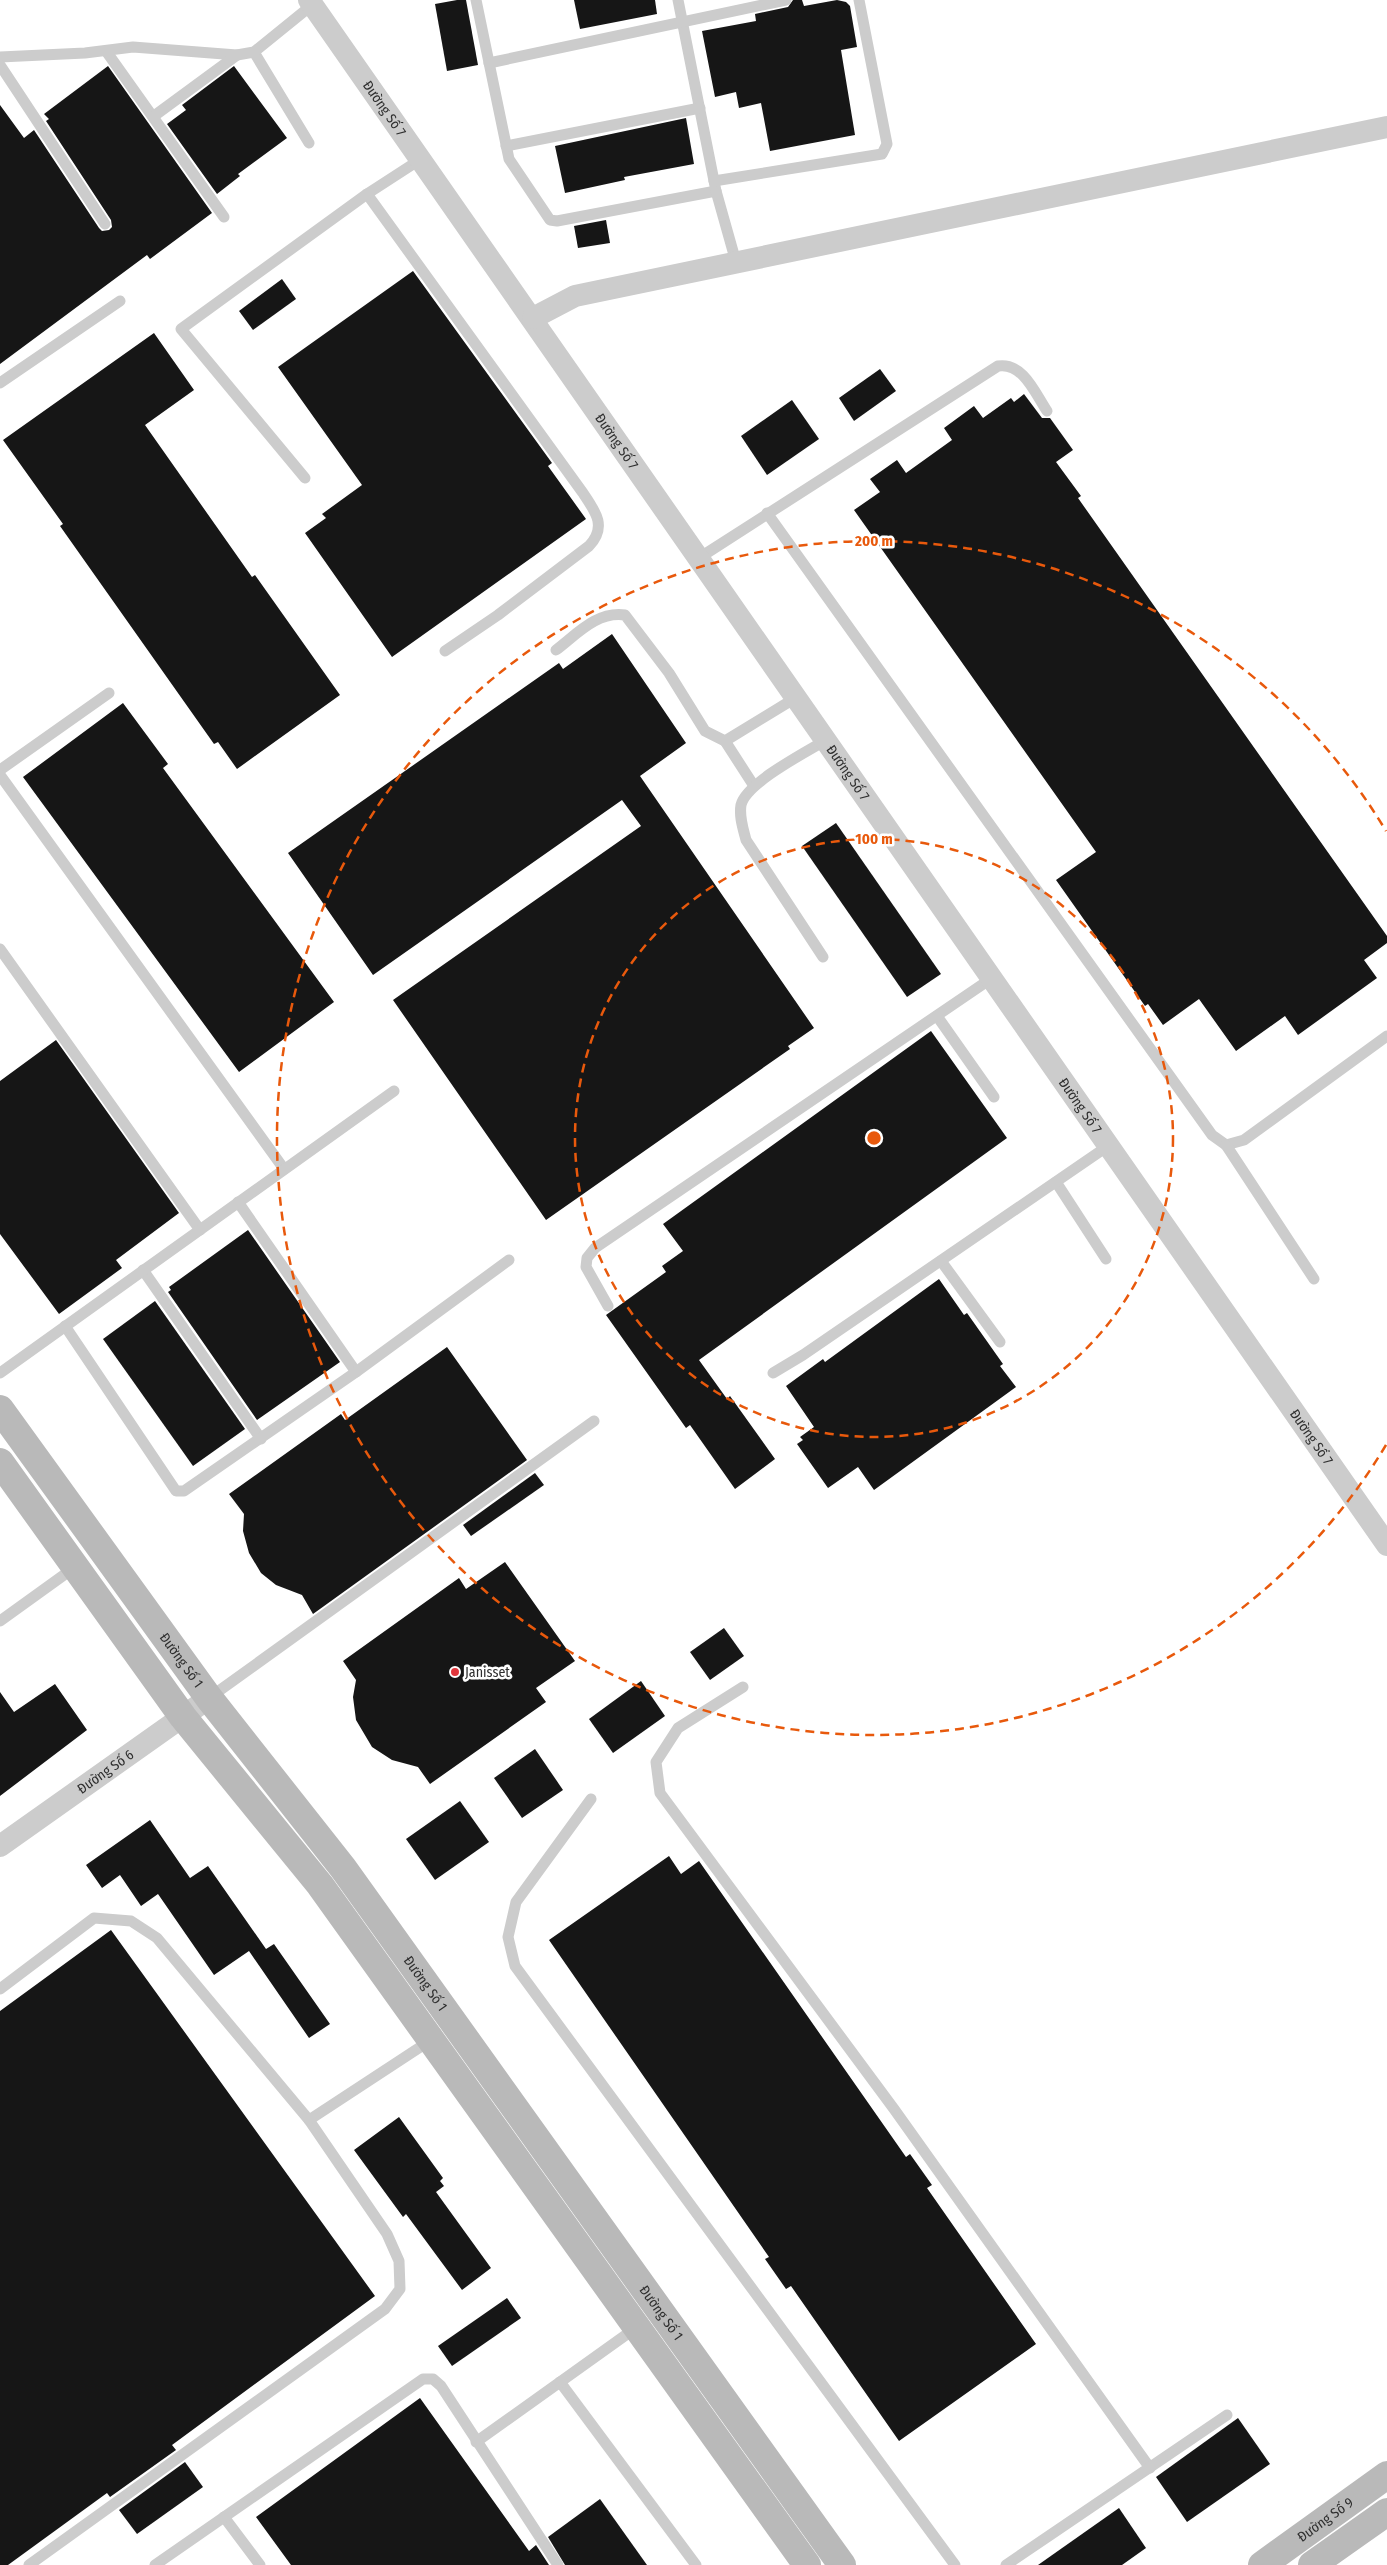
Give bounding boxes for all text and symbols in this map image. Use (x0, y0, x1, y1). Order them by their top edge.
street label: Đường Số 7 (359, 77, 410, 140)
street label: Đường Số 7 (591, 410, 642, 473)
text: 200 m (854, 532, 893, 550)
street label: Đường Số 7 (822, 742, 873, 804)
text: 100 m (855, 830, 893, 848)
street label: Đường Số 7 (1055, 1075, 1105, 1137)
centre of rings (865, 1129, 883, 1147)
street label: Đường Số 7 (1286, 1406, 1337, 1468)
street label: Đường Số 1 (156, 1630, 207, 1691)
place label: Janisset (465, 1664, 510, 1681)
marker: Janisset (449, 1666, 461, 1678)
street label: Đường Số 6 (74, 1746, 137, 1798)
street label: Đường Số 1 (400, 1953, 451, 2015)
street label: Đường Số 1 (635, 2282, 686, 2344)
street label: Đường Số 9 (1294, 2494, 1357, 2546)

